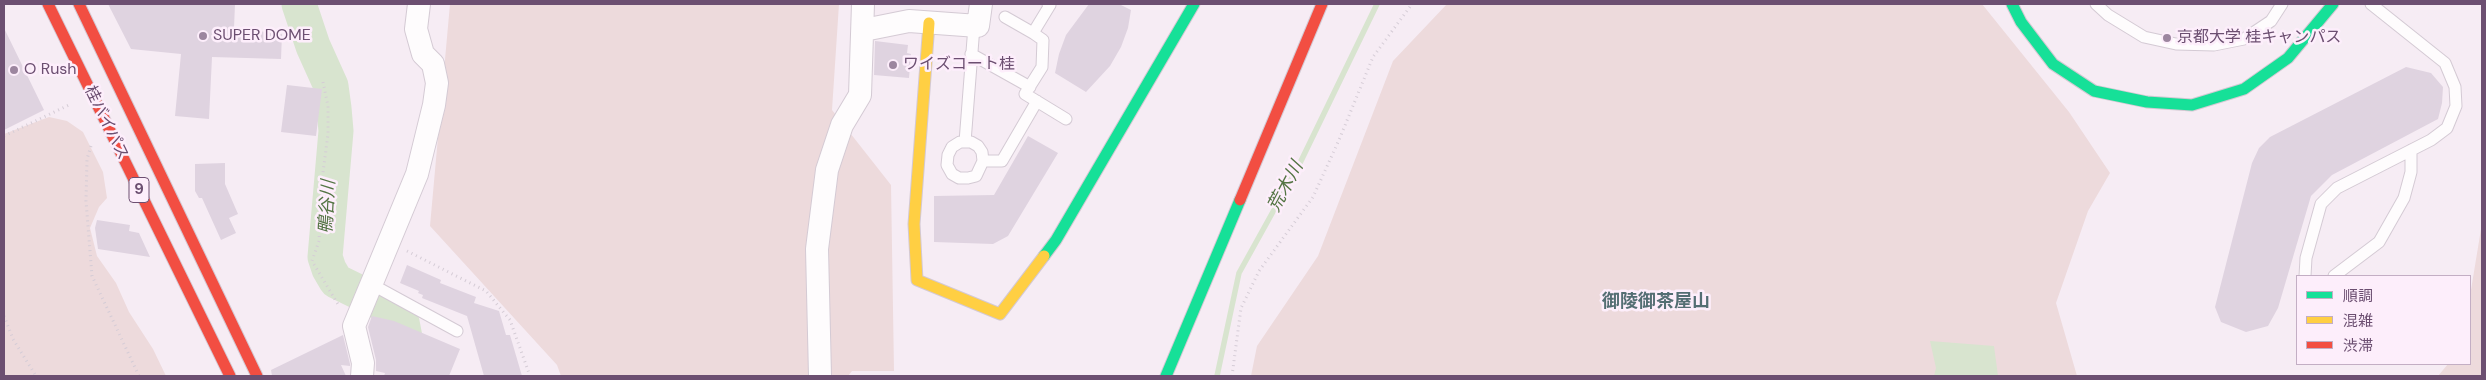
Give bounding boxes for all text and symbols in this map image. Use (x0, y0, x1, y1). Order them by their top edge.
place label: SUPER DOME (213, 26, 311, 46)
place label: 京都大学 桂キャンパス (2177, 28, 2341, 48)
marker: SUPER DOME (197, 30, 209, 42)
marker: 京都大学 桂キャンパス (2161, 32, 2173, 44)
place label: ワイズコート桂 (903, 55, 1015, 75)
marker: ワイズコート桂 (887, 59, 899, 71)
place label: O Rush (24, 60, 77, 80)
marker: O Rush (8, 64, 20, 76)
street label: 桂バイパス (80, 83, 132, 163)
water label: 荒木川 (1264, 158, 1308, 216)
road number: 9 (129, 178, 149, 202)
water label: 鴨谷川 (316, 179, 340, 235)
legend (2296, 275, 2471, 365)
text: 順調 (2343, 286, 2373, 306)
district label: 御陵御茶屋山 (1602, 291, 1710, 313)
text: 混雑 (2343, 311, 2373, 331)
text: 渋滞 (2343, 336, 2373, 356)

